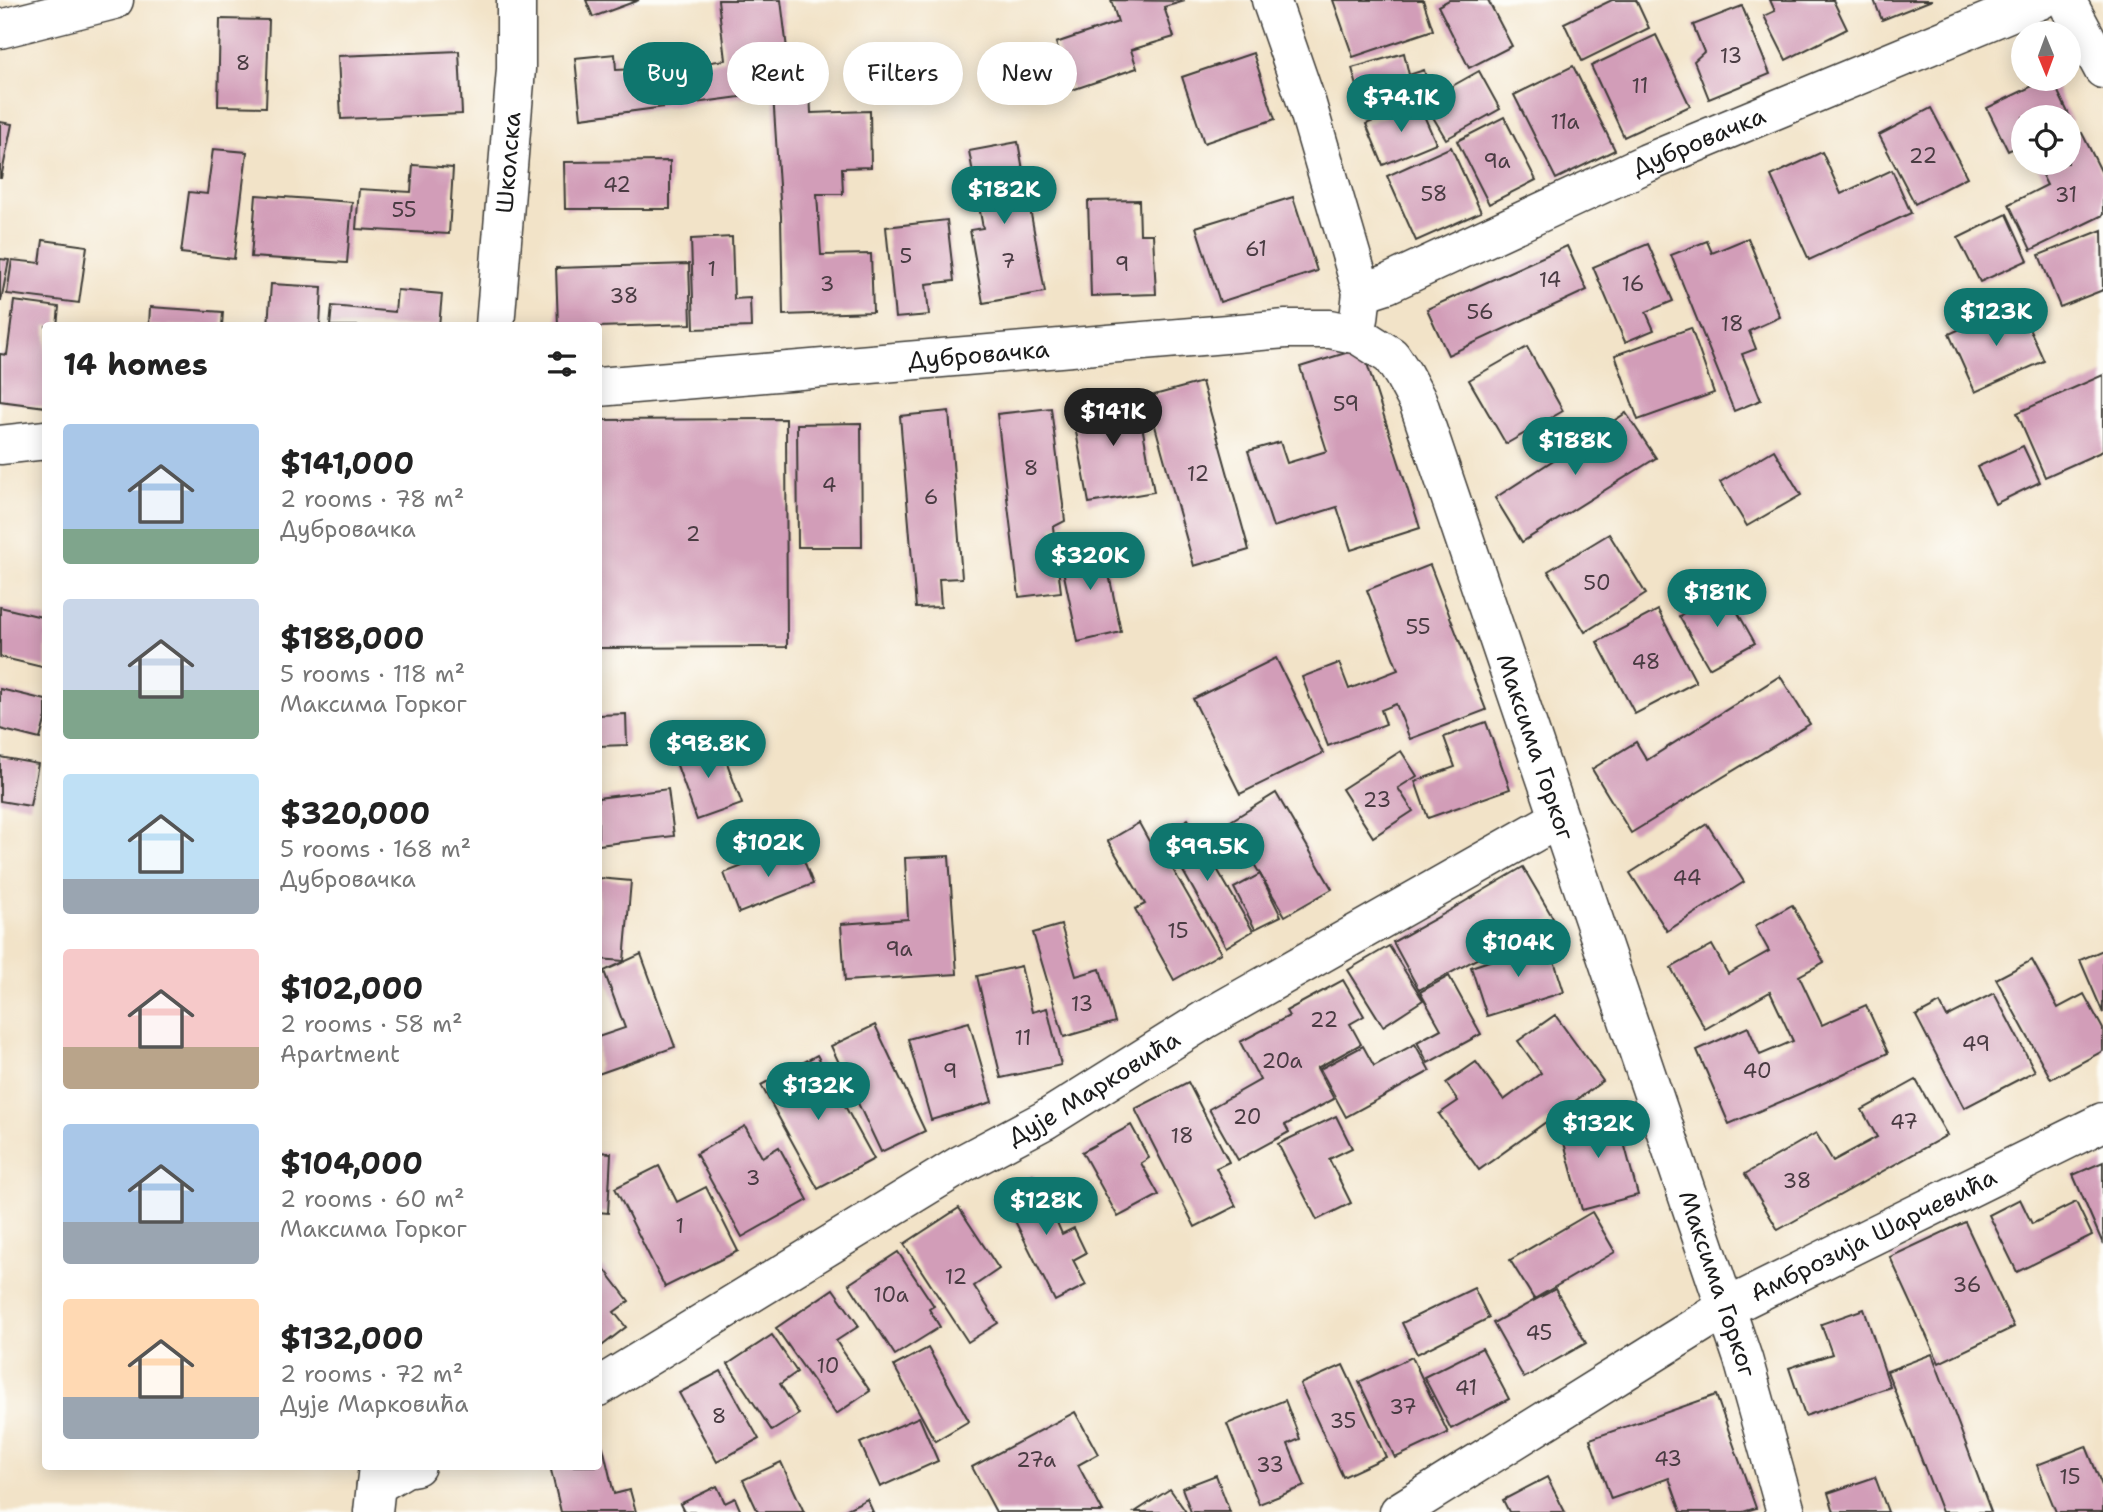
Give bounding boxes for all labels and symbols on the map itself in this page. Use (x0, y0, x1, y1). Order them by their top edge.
north arrow (2011, 21, 2081, 91)
house number: 13 (1720, 42, 1742, 70)
house number: 8 (236, 49, 250, 77)
house number: 11 (1632, 72, 1648, 100)
pin: $74.1K (1344, 74, 1458, 134)
street label: Дубровачка (1627, 100, 1770, 184)
house number: 11a (1550, 108, 1580, 136)
street label: Школска (488, 111, 528, 215)
house number: 22 (1909, 142, 1937, 170)
house number: 9a (1483, 147, 1511, 175)
pin: $182K (955, 166, 1053, 226)
house number: 42 (603, 171, 631, 199)
house number: 58 (1420, 180, 1448, 208)
house number: 31 (2055, 181, 2077, 209)
house number: 55 (391, 196, 417, 224)
house number: 61 (1245, 235, 1267, 263)
house number: 5 (900, 242, 912, 270)
house number: 7 (1001, 247, 1015, 275)
house number: 9 (1115, 250, 1129, 278)
house number: 1 (708, 255, 716, 283)
house number: 14 (1539, 266, 1561, 294)
house number: 3 (820, 270, 834, 298)
house number: 16 (1622, 270, 1644, 298)
house number: 38 (610, 282, 638, 310)
pin: $123K (1947, 288, 2045, 348)
house number: 56 (1466, 298, 1494, 326)
house number: 18 (1720, 310, 1744, 338)
street label: Дубровачка (907, 333, 1051, 377)
pin: $141K (1064, 388, 1162, 448)
house number: 59 (1333, 390, 1359, 418)
pin: $188K (1526, 418, 1624, 477)
house number: 8 (1024, 454, 1038, 482)
house number: 12 (1187, 460, 1209, 488)
house number: 4 (822, 471, 836, 499)
house number: 6 (924, 483, 938, 511)
house number: 2 (686, 520, 700, 548)
pin: $320K (1041, 532, 1139, 592)
house number: 50 (1583, 569, 1611, 597)
pin: $181K (1668, 570, 1766, 629)
house number: 55 (1405, 613, 1431, 641)
house number: 48 (1632, 648, 1660, 676)
street label: Максима Горког (1489, 650, 1582, 845)
pin: $98.8K (651, 720, 765, 780)
house number: 23 (1363, 786, 1391, 814)
pin: $102K (719, 820, 817, 879)
pin: $99.5K (1150, 824, 1264, 883)
house number: 44 (1673, 864, 1701, 892)
house number: 15 (1167, 917, 1189, 945)
pin: $104K (1469, 920, 1567, 979)
house number: 9a (885, 935, 913, 963)
house number: 13 (1071, 990, 1093, 1018)
house number: 22 (1310, 1006, 1338, 1034)
street label: Дује Марковића (1002, 1023, 1186, 1153)
house number: 11 (1015, 1024, 1031, 1052)
house number: 49 (1962, 1030, 1990, 1058)
house number: 20a (1261, 1047, 1303, 1075)
house number: 9 (943, 1057, 957, 1085)
house number: 40 (1742, 1057, 1772, 1085)
pin: $132K (769, 1062, 867, 1122)
pin: $132K (1549, 1100, 1647, 1160)
house number: 20 (1233, 1103, 1261, 1131)
house number: 47 (1890, 1108, 1918, 1136)
house number: 18 (1170, 1122, 1194, 1150)
street label: Амброзија Шарчевића (1745, 1161, 2002, 1309)
house number: 3 (746, 1164, 760, 1192)
house number: 38 (1783, 1167, 1811, 1195)
pin: $128K (997, 1178, 1095, 1237)
street label: Максима Горког (1671, 1187, 1763, 1381)
house number: 1 (676, 1212, 684, 1240)
house number: 12 (945, 1263, 967, 1291)
house number: 36 (1953, 1271, 1981, 1299)
house number: 10a (873, 1281, 909, 1309)
house number: 45 (1526, 1319, 1552, 1347)
house number: 10 (817, 1352, 839, 1380)
house number: 41 (1455, 1374, 1477, 1402)
house number: 37 (1389, 1393, 1417, 1421)
house number: 8 (712, 1402, 726, 1430)
house number: 35 (1330, 1407, 1356, 1435)
house number: 43 (1654, 1445, 1682, 1473)
house number: 27a (1016, 1446, 1056, 1474)
house number: 33 (1256, 1451, 1284, 1479)
house number: 15 (2059, 1463, 2081, 1491)

